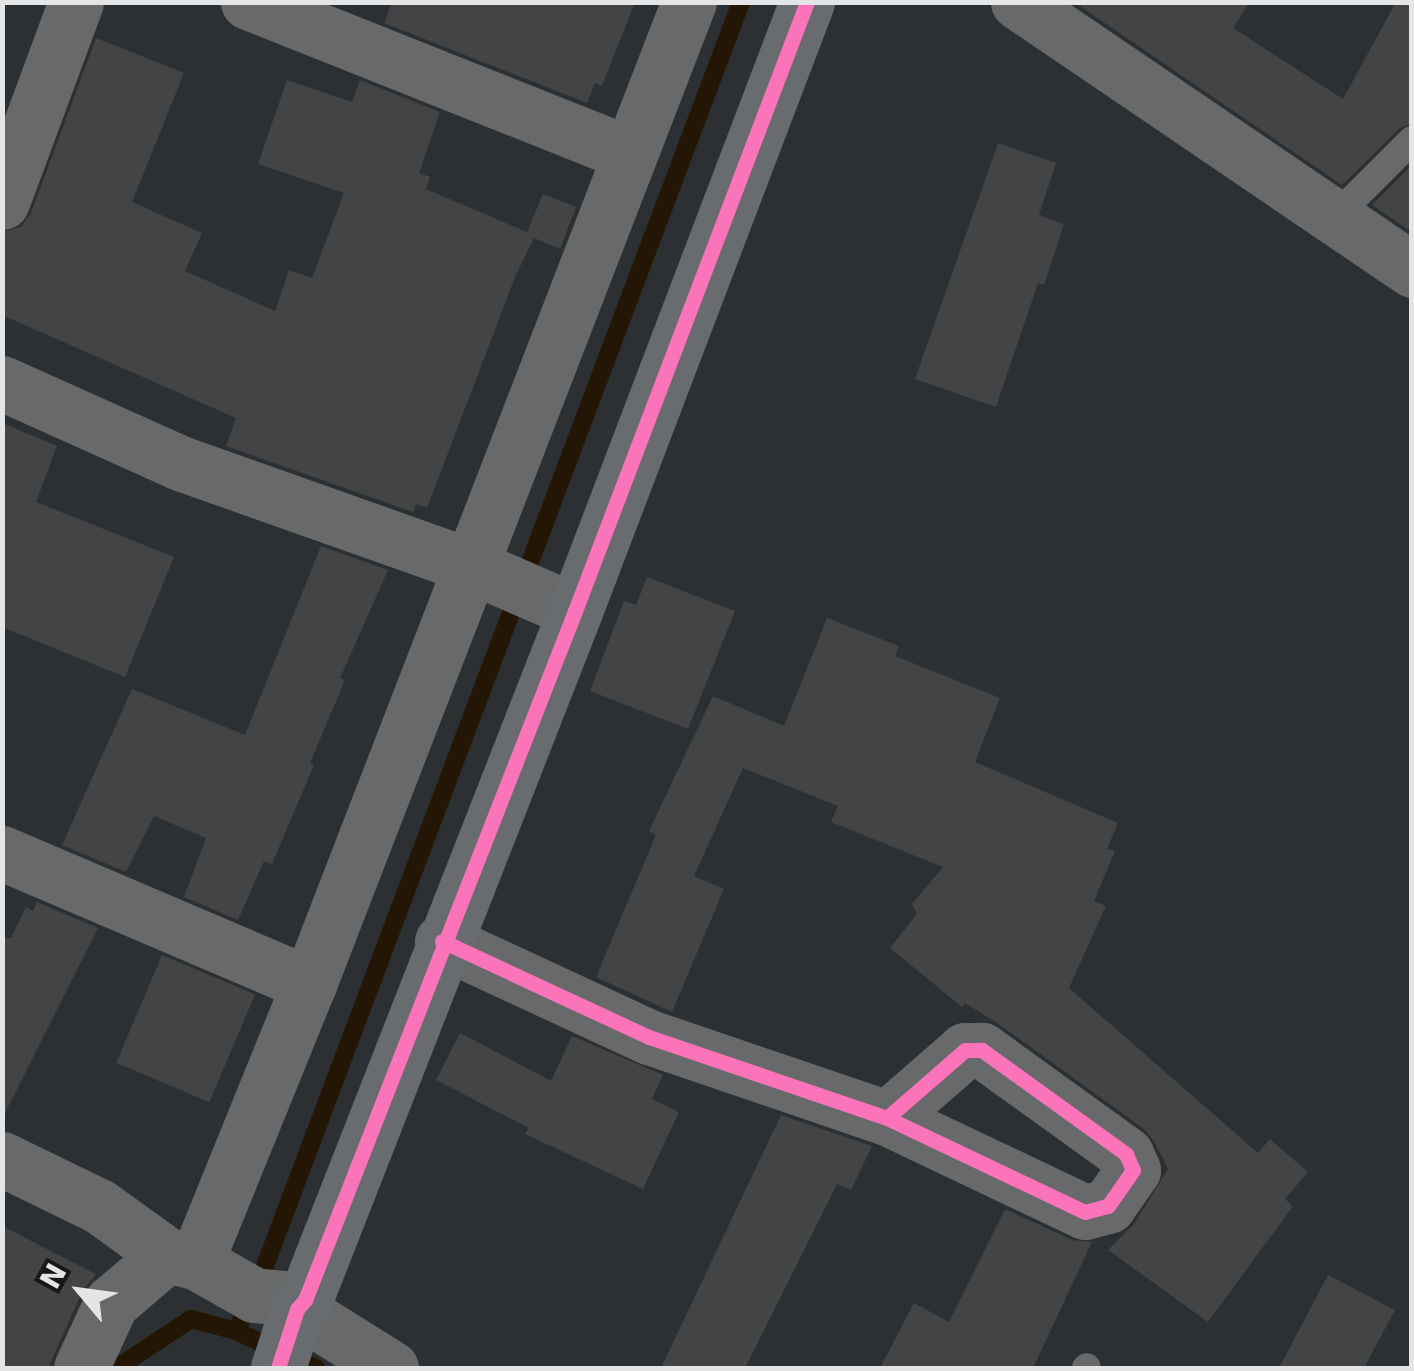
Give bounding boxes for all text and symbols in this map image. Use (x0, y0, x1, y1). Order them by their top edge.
north arrow (30, 1241, 130, 1341)
text: N (33, 1258, 73, 1294)

